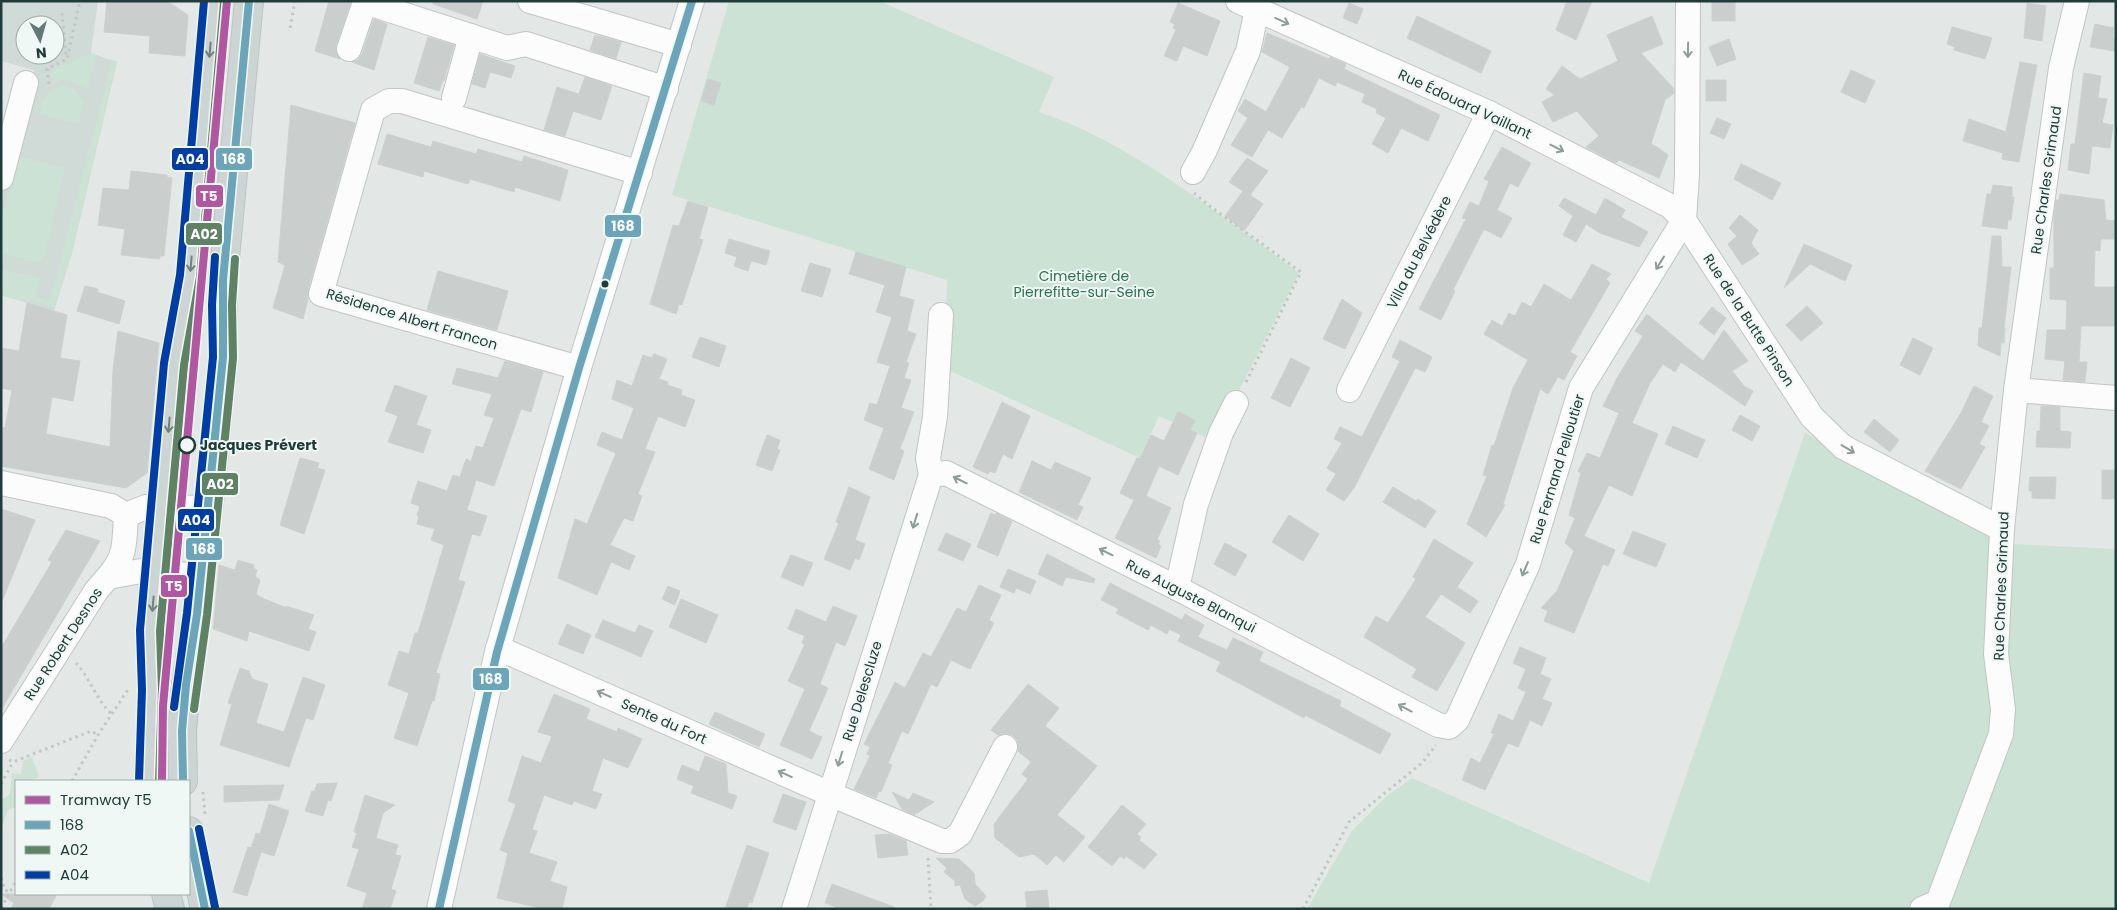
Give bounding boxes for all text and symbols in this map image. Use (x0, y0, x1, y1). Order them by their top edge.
north arrow (15, 15, 65, 65)
one-way arrow (1274, 17, 1289, 27)
text: N (35, 42, 48, 63)
one-way arrow (205, 42, 215, 58)
one-way arrow (1684, 42, 1693, 58)
street label: Rue Édouard Vaillant (1395, 64, 1535, 144)
street label: Rue Charles Grimaud (2026, 105, 2066, 255)
one-way arrow (1549, 143, 1564, 153)
line badge: A04 (171, 147, 209, 171)
line badge: 168 (215, 147, 253, 171)
text: A04 (176, 149, 204, 169)
text: 168 (222, 149, 246, 169)
line badge: T5 (195, 184, 224, 208)
text: T5 (200, 186, 218, 206)
street label: Villa du Belvédère (1382, 192, 1456, 312)
line badge: 168 (604, 214, 642, 238)
text: 168 (611, 216, 635, 236)
line badge: A02 (185, 222, 223, 246)
text: A02 (190, 224, 218, 244)
street label: Rue de la Butte Pinson (1699, 250, 1799, 390)
one-way arrow (1654, 255, 1664, 269)
one-way arrow (186, 256, 195, 272)
park label: Cimetière de Pierrefitte-sur-Seine (1013, 266, 1155, 302)
unlabelled marker (600, 279, 610, 289)
street label: Résidence Albert Francon (324, 283, 500, 355)
street label: Rue Fernand Pelloutier (1525, 392, 1589, 546)
one-way arrow (164, 416, 173, 432)
place label: Jacques Prévert (200, 435, 317, 455)
marker: Jacques Prévert (178, 436, 196, 454)
one-way arrow (1840, 445, 1854, 455)
line badge: A02 (201, 472, 239, 496)
text: A02 (206, 474, 234, 494)
one-way arrow (953, 475, 968, 484)
line badge: A04 (177, 508, 215, 532)
text: A04 (182, 510, 210, 530)
street label: Rue Charles Grimaud (1988, 511, 2014, 661)
one-way arrow (910, 513, 920, 529)
line badge: 168 (185, 537, 223, 561)
text: 168 (192, 539, 216, 559)
one-way arrow (1098, 547, 1113, 557)
street label: Rue Auguste Blanqui (1122, 554, 1260, 638)
one-way arrow (1520, 561, 1530, 576)
line badge: T5 (160, 574, 188, 598)
text: T5 (165, 576, 183, 596)
street label: Rue Robert Desnos (19, 584, 107, 704)
one-way arrow (148, 596, 157, 612)
street label: Rue Delescluze (837, 638, 887, 744)
line badge: 168 (472, 667, 510, 691)
text: 168 (479, 669, 503, 689)
one-way arrow (597, 689, 612, 699)
street label: Sente du Fort (618, 693, 710, 749)
one-way arrow (1398, 703, 1413, 712)
one-way arrow (835, 751, 845, 767)
one-way arrow (778, 769, 793, 779)
legend (15, 780, 190, 895)
text: Tramway T5 (60, 789, 152, 810)
text: 168 (60, 814, 84, 835)
text: A02 (60, 839, 88, 860)
text: A04 (60, 864, 89, 885)

